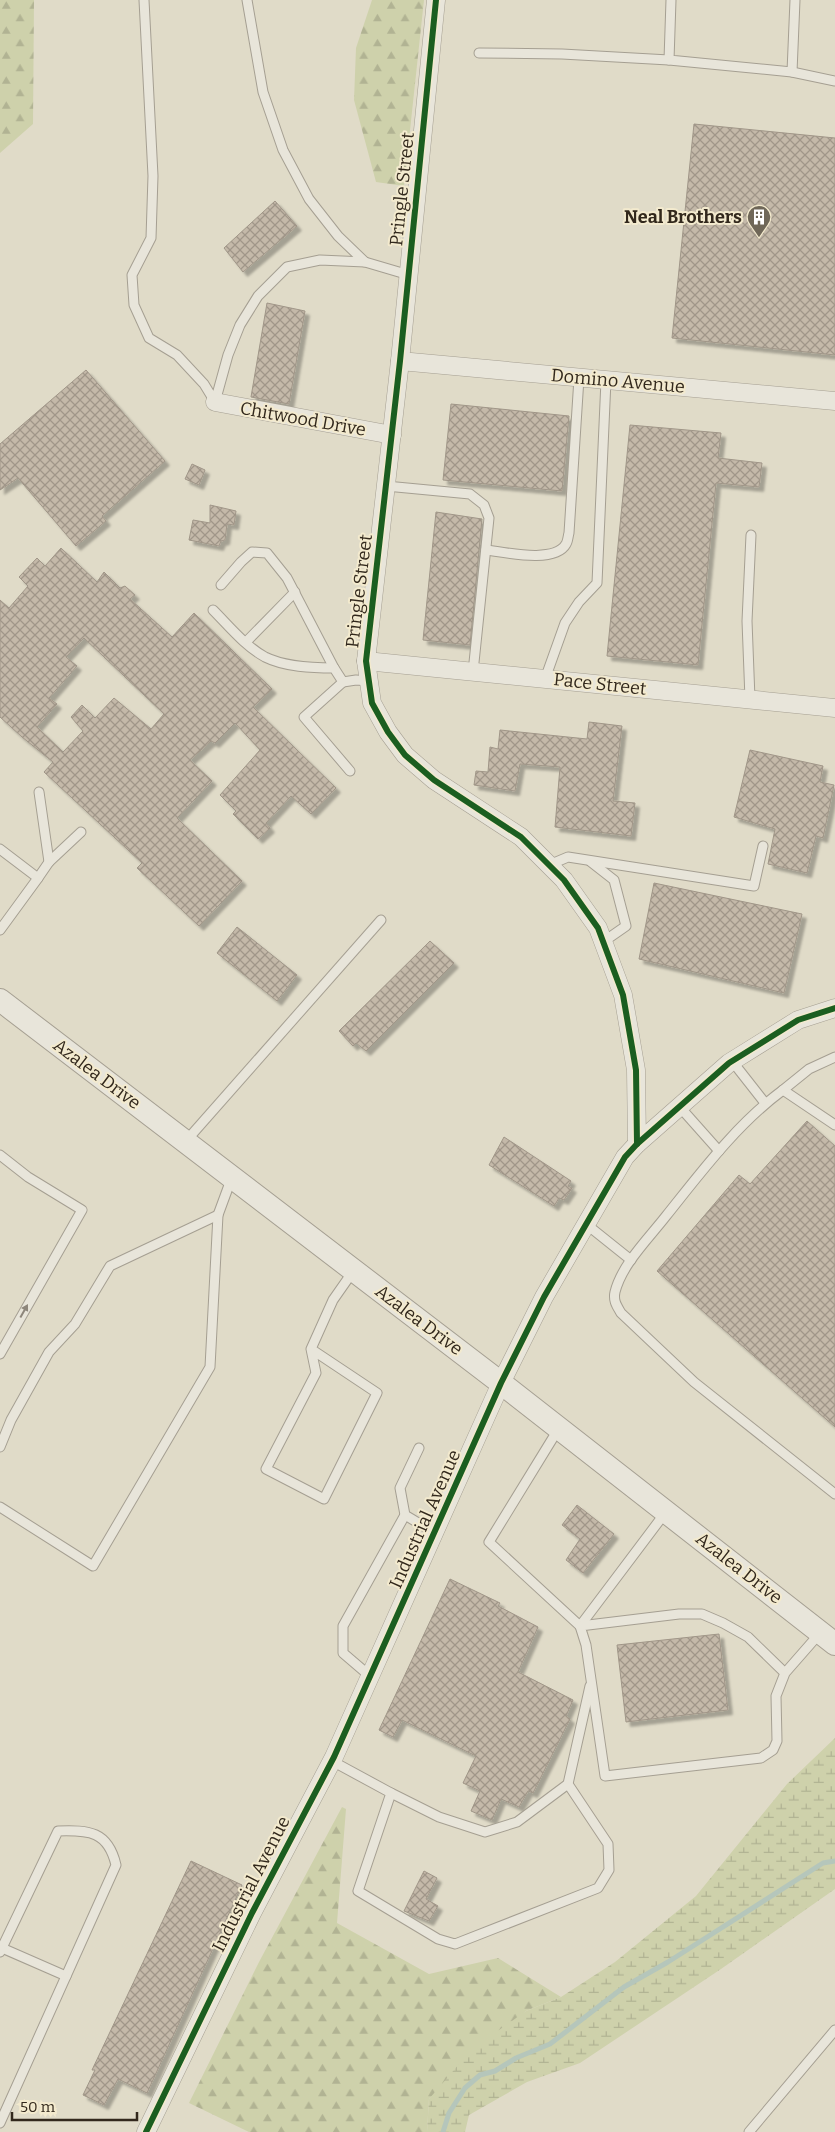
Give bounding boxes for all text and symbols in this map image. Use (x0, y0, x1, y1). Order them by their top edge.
street label: Pringle Street (385, 131, 419, 247)
building icon: Neal Brothers (746, 204, 772, 238)
place label: Neal Brothers (624, 206, 742, 228)
street label: Domino Avenue (550, 364, 686, 398)
street label: Chitwood Drive (238, 397, 368, 441)
street label: Pringle Street (341, 532, 377, 649)
street label: Pace Street (552, 668, 648, 700)
street label: Azalea Drive (49, 1034, 145, 1114)
street label: Azalea Drive (371, 1280, 467, 1360)
one-way arrow (20, 1304, 28, 1319)
street label: Industrial Avenue (385, 1446, 465, 1592)
street label: Azalea Drive (691, 1527, 787, 1609)
street label: Industrial Avenue (207, 1812, 295, 1956)
scale bar (12, 2090, 138, 2122)
text: 50 m (20, 2098, 56, 2116)

